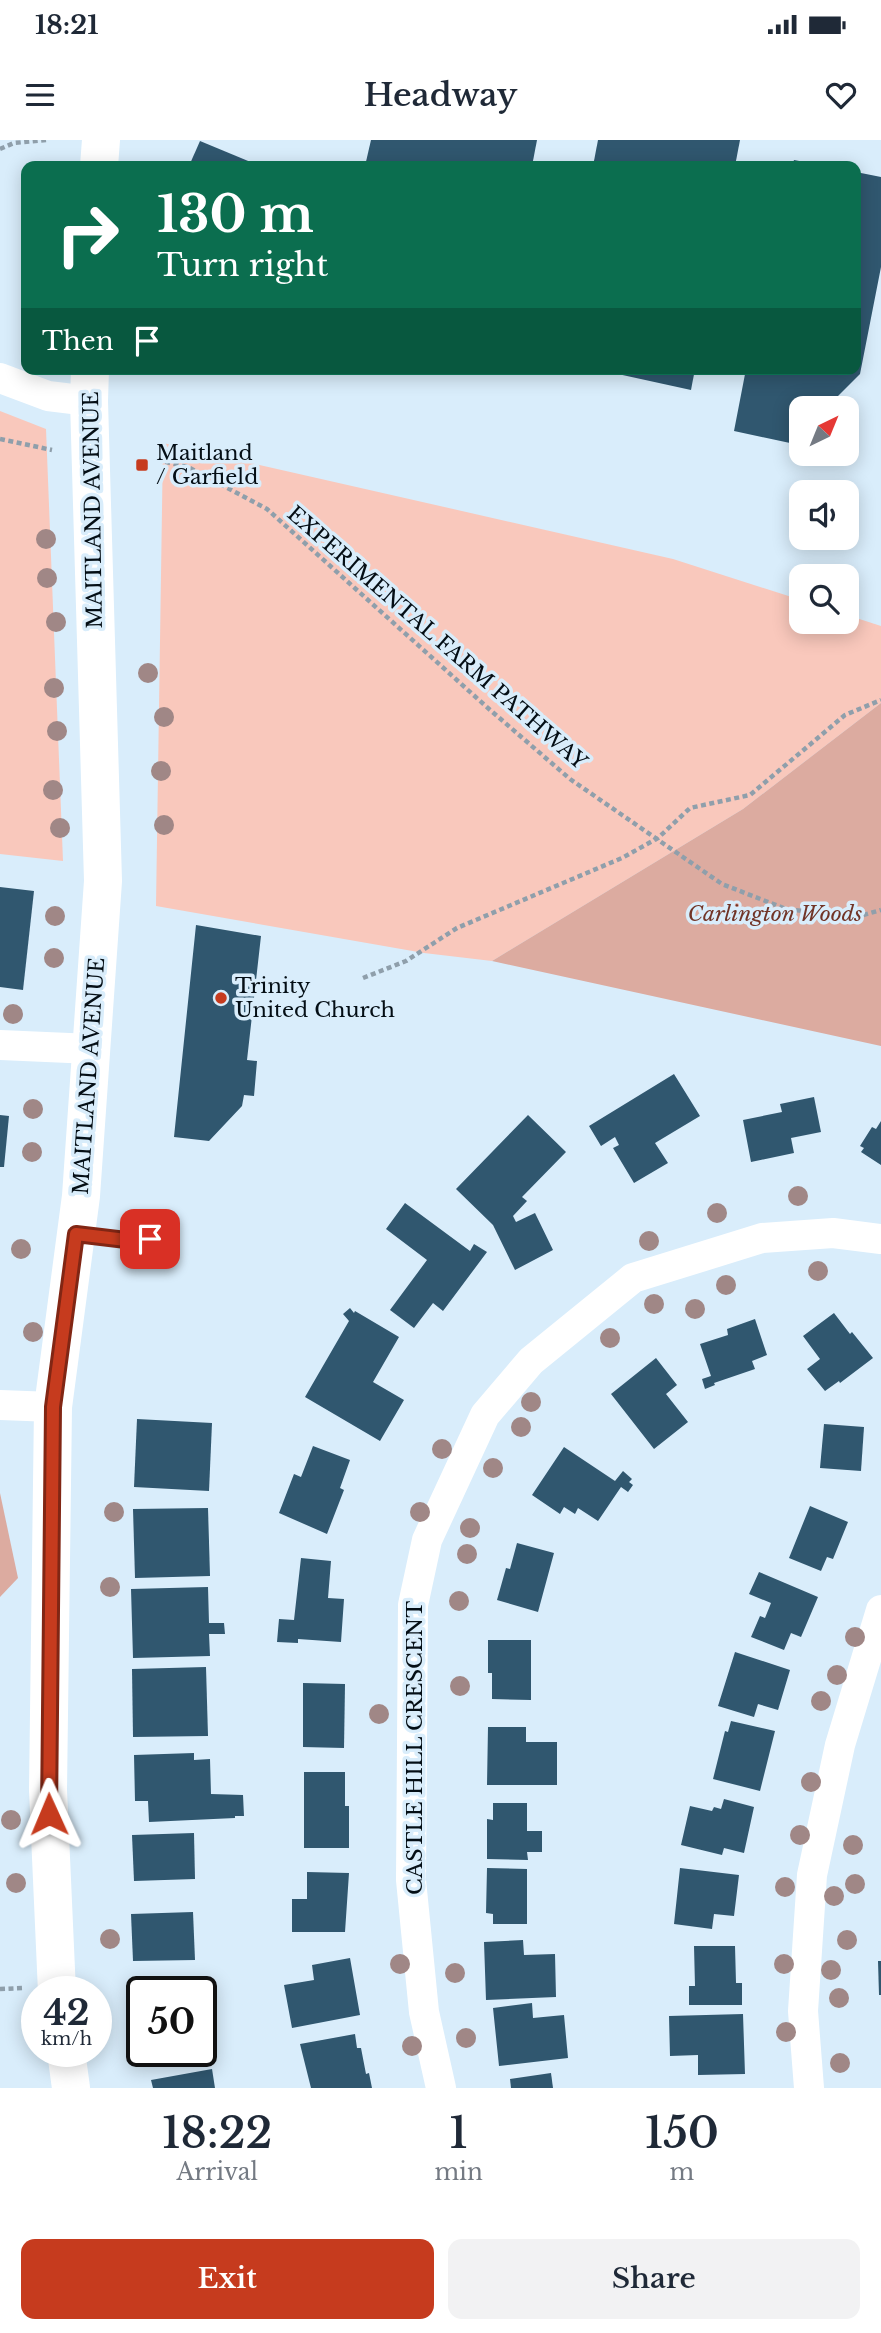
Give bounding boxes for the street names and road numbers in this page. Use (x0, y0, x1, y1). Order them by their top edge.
street label: MAITLAND AVENUE (78, 391, 108, 629)
street label: EXPERIMENTAL FARM PATHWAY (282, 501, 593, 776)
street label: MAITLAND AVENUE (68, 957, 110, 1195)
street label: CASTLE HILL CRESCENT (402, 1601, 428, 1895)

